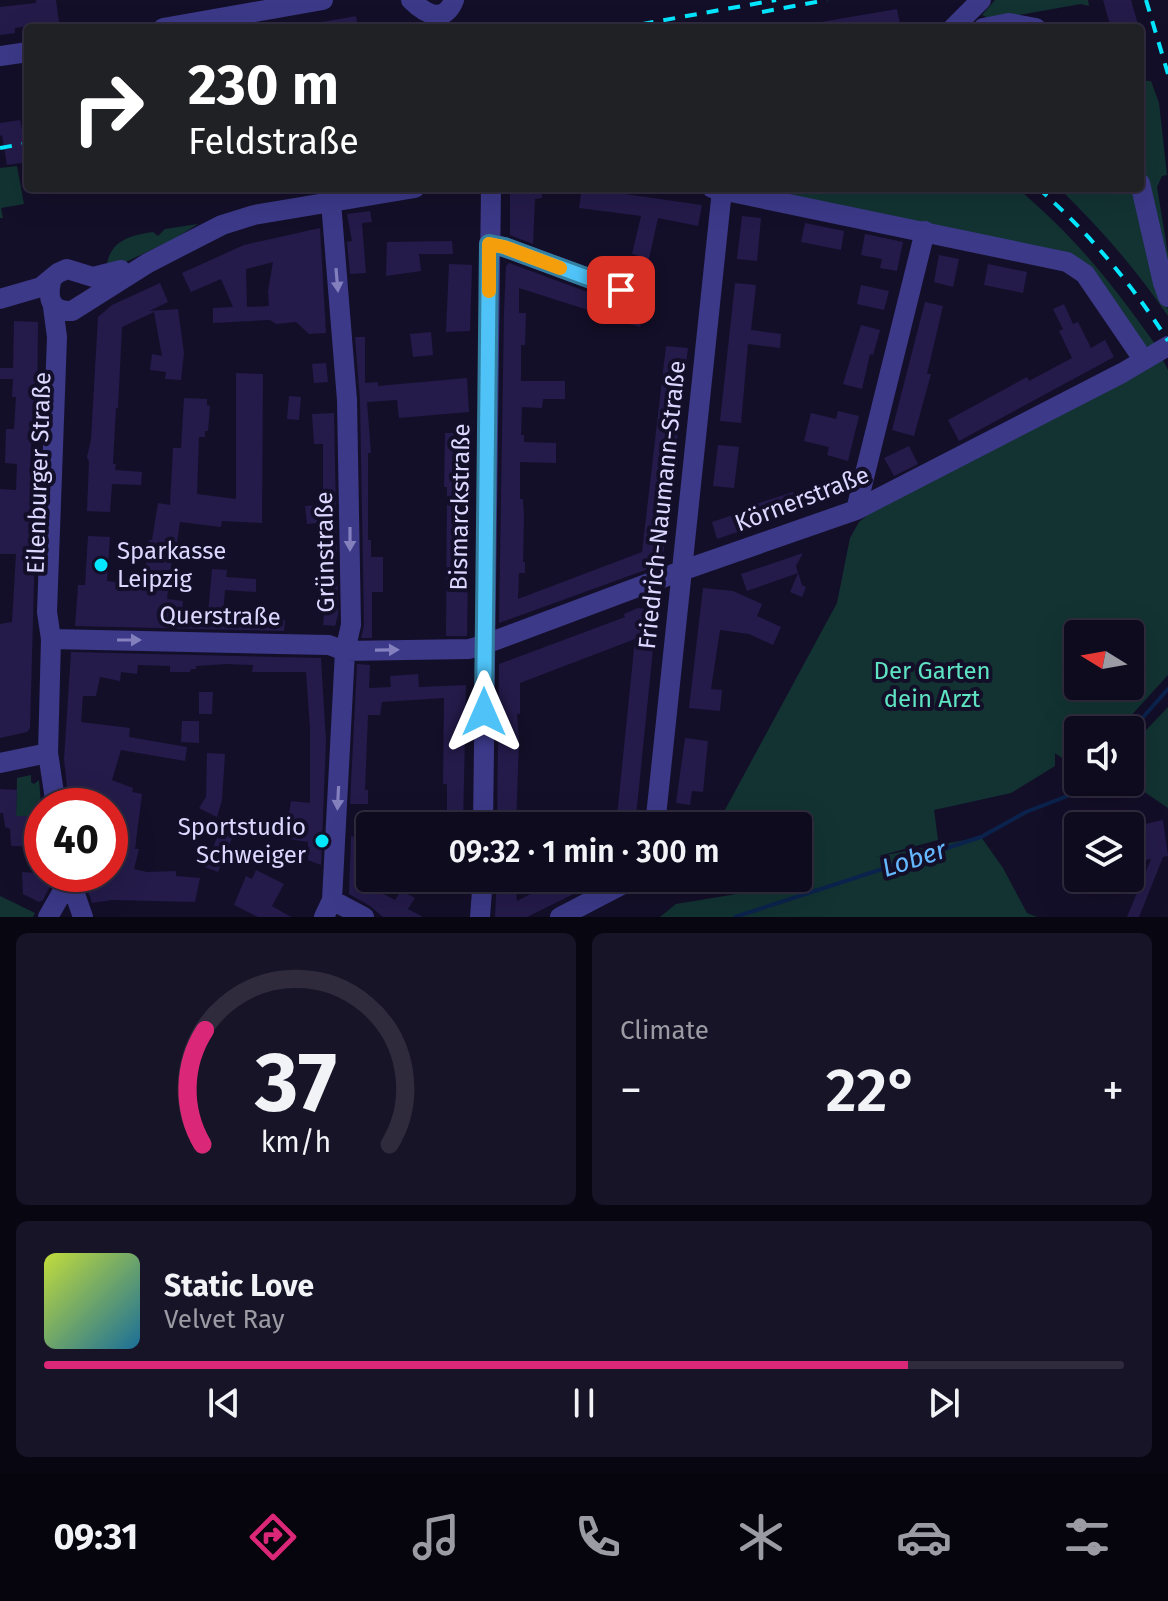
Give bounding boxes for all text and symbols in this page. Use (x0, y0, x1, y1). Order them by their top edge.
text: 230 m (188, 52, 339, 119)
icon: right (56, 56, 160, 160)
text: Feldstraße (188, 120, 359, 164)
pin (587, 256, 655, 324)
one-way arrow (331, 268, 344, 293)
icon: arrive (599, 268, 643, 312)
street label: Friedrich-Naumann-Straße (633, 359, 691, 651)
street label: Eilenburger Straße (21, 372, 57, 574)
street label: Bismarckstraße (445, 423, 475, 591)
street label: Körnerstraße (731, 461, 873, 537)
street label: Grünstraße (310, 491, 340, 613)
one-way arrow (344, 527, 357, 552)
place label: Sparkasse Leipzig (117, 537, 226, 593)
marker: Sparkasse Leipzig (92, 556, 110, 574)
street label: Querstraße (159, 601, 281, 631)
north arrow (1064, 620, 1144, 700)
map controls (1064, 620, 1144, 892)
one-way arrow (117, 634, 142, 646)
one-way arrow (375, 644, 400, 656)
park label: Der Garten dein Arzt (873, 657, 991, 713)
position arrow (442, 670, 526, 754)
button: sound (1064, 716, 1144, 796)
one-way arrow (331, 786, 344, 811)
speed limit sign: 40 (24, 788, 128, 892)
button: layers (1064, 812, 1144, 892)
place label: Sportstudio Schweiger (178, 813, 307, 869)
marker: Sportstudio Schweiger (313, 832, 331, 850)
text: 09:32 · 1 min · 300 m (449, 834, 719, 870)
water label: Lober (878, 834, 951, 884)
text: Climate (620, 1015, 709, 1046)
text: 37 (254, 1033, 337, 1133)
text: 22° (826, 1055, 918, 1127)
text: − (620, 1064, 642, 1117)
text: + (1102, 1064, 1124, 1117)
text: km/h (261, 1125, 331, 1160)
text: Static Love (164, 1268, 314, 1304)
text: Velvet Ray (164, 1304, 284, 1335)
icon: previous (202, 1381, 246, 1425)
icon: pause (562, 1381, 606, 1425)
icon: next (922, 1381, 966, 1425)
icon: directions (245, 1509, 301, 1565)
icon: music (408, 1509, 464, 1565)
icon: phone (570, 1509, 626, 1565)
icon: climate (733, 1509, 789, 1565)
icon: car (896, 1509, 952, 1565)
icon: filters (1059, 1509, 1115, 1565)
text: 09:31 (53, 1515, 138, 1559)

